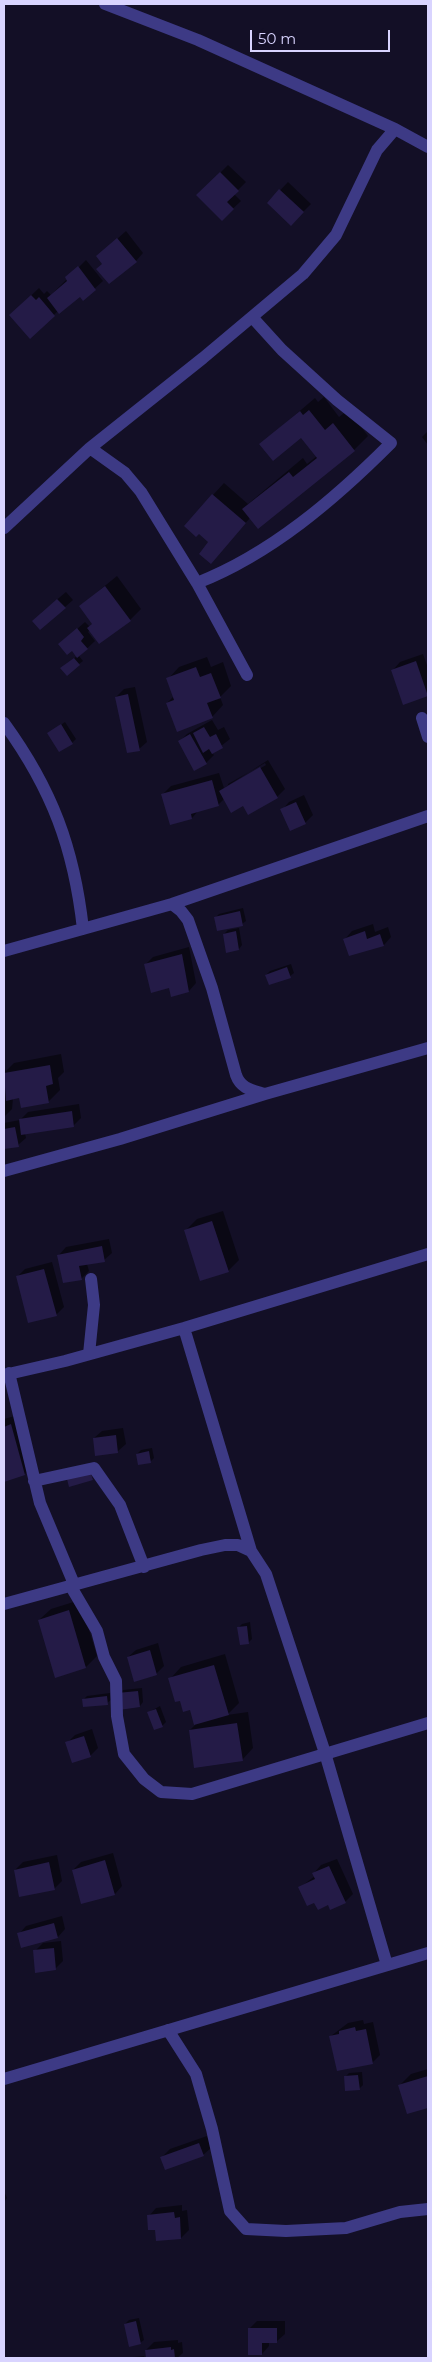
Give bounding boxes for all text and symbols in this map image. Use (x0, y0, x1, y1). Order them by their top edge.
scale bar (252, 20, 392, 52)
text: 50 m (258, 29, 296, 48)

